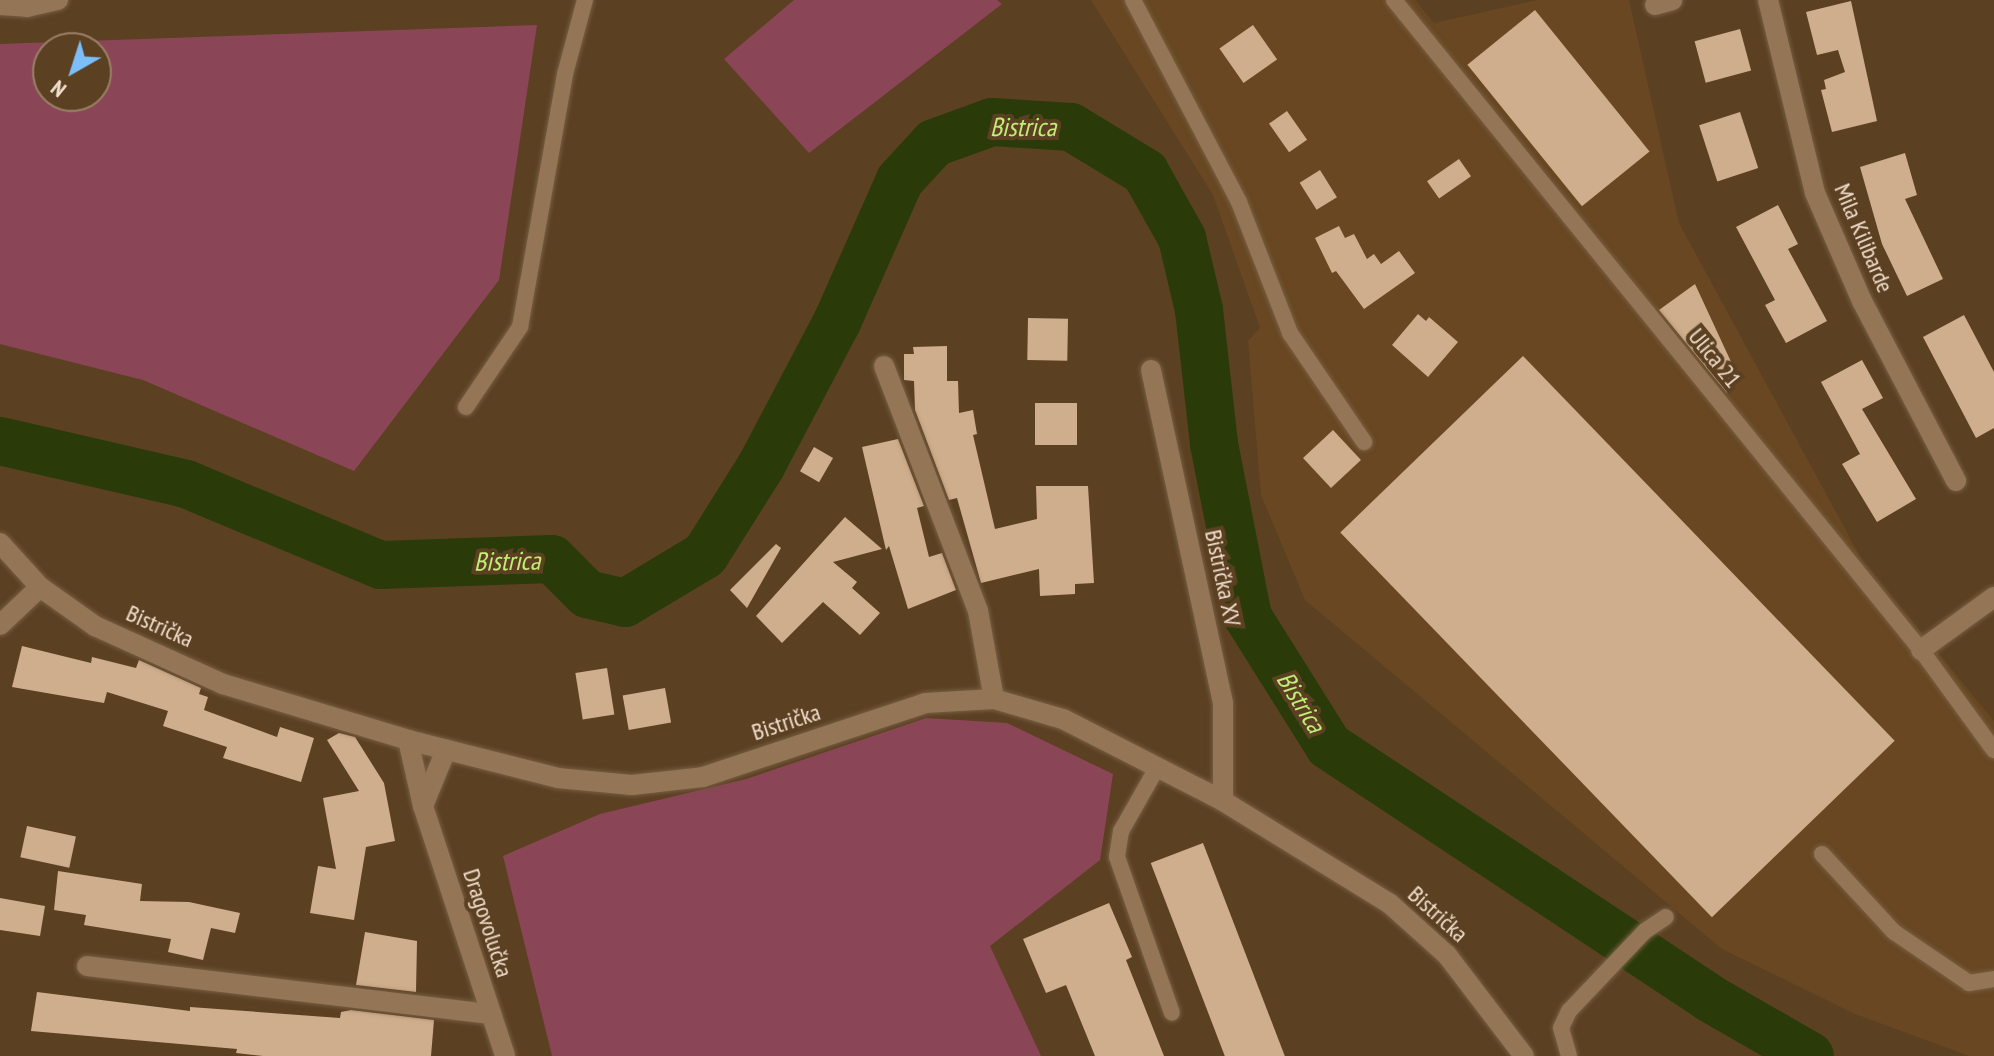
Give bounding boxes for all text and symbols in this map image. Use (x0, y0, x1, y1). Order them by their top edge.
north arrow (32, 32, 112, 112)
text: N (45, 74, 72, 104)
water label: Bistrica (990, 111, 1056, 143)
street label: Mila Kilibarde (1828, 179, 1900, 297)
street label: Ulica 21 (1682, 322, 1748, 394)
street label: Bistrička XV (1199, 527, 1247, 629)
water label: Bistrica (474, 545, 540, 577)
street label: Bistrička (122, 599, 198, 653)
water label: Bistrica (1270, 666, 1332, 738)
street label: Bistrička (748, 697, 824, 747)
street label: Dragovolučka (457, 865, 519, 981)
street label: Bistrička (1402, 880, 1474, 948)

